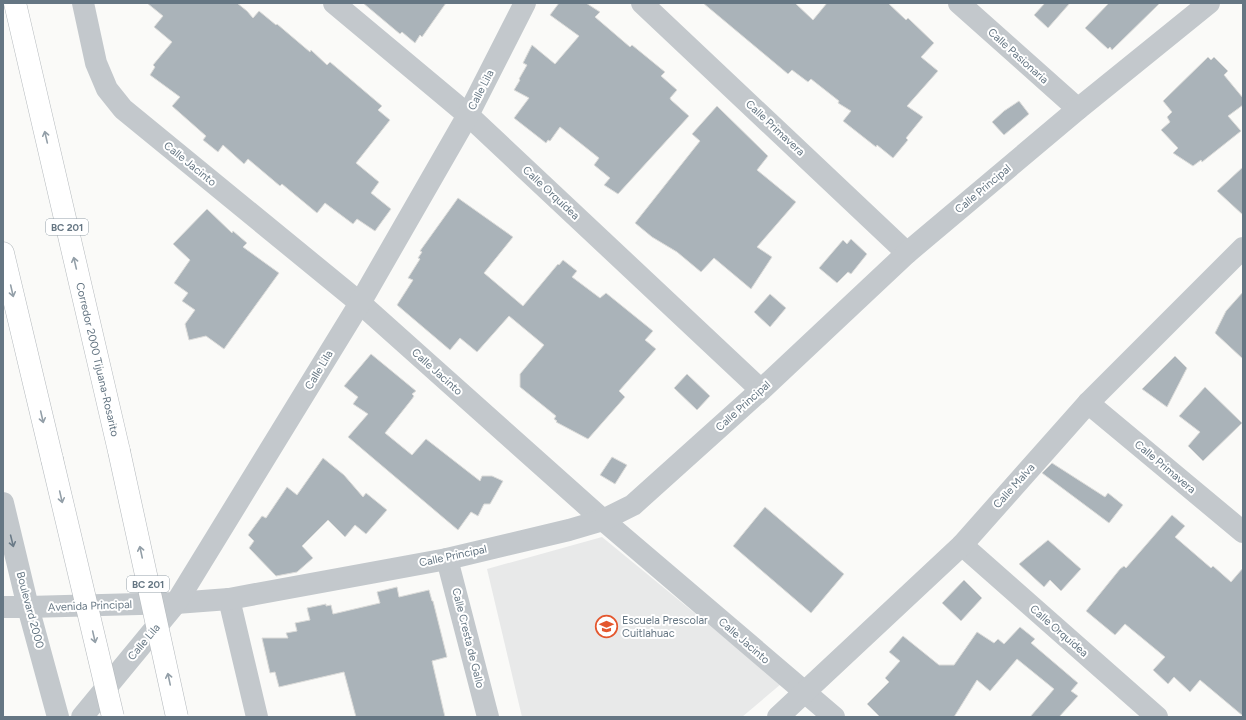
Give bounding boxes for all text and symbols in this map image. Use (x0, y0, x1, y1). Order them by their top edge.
street label: Calle Pasionaria (985, 26, 1051, 86)
street label: Calle Lila (465, 68, 497, 112)
street label: Calle Primavera (743, 97, 807, 159)
one-way arrow (41, 130, 49, 143)
street label: Calle Jacinto (161, 139, 219, 189)
street label: Calle Principal (952, 162, 1014, 216)
street label: Calle Orquídea (520, 164, 582, 222)
road number: BC 201 (46, 219, 88, 235)
one-way arrow (71, 257, 79, 270)
street label: Corredor 2000 Tijuana-Rosarito (74, 281, 122, 438)
one-way arrow (9, 284, 16, 297)
street label: Calle Jacinto (409, 346, 465, 398)
street label: Calle Lila (302, 348, 336, 392)
street label: Calle Principal (713, 378, 773, 434)
one-way arrow (39, 410, 46, 423)
street label: Calle Primavera (1132, 438, 1198, 496)
street label: Calle Malva (991, 461, 1037, 511)
one-way arrow (58, 490, 65, 503)
one-way arrow (9, 534, 17, 547)
street label: Calle Principal (418, 542, 488, 570)
one-way arrow (136, 546, 144, 559)
street label: Boulevard 2000 (14, 570, 46, 650)
road number: BC 201 (127, 576, 169, 592)
street label: Calle Cresta de Gallo (449, 587, 487, 689)
street label: Avenida Principal (48, 598, 132, 614)
street label: Calle Orquídea (1027, 602, 1091, 660)
school or university icon: Escuela Prescolar Cuitlahuac (593, 613, 619, 639)
place label: Escuela Prescolar Cuitlahuac (622, 614, 708, 640)
street label: Calle Jacinto (716, 615, 772, 667)
street label: Calle Lila (125, 621, 163, 663)
one-way arrow (91, 630, 98, 643)
one-way arrow (164, 673, 172, 686)

